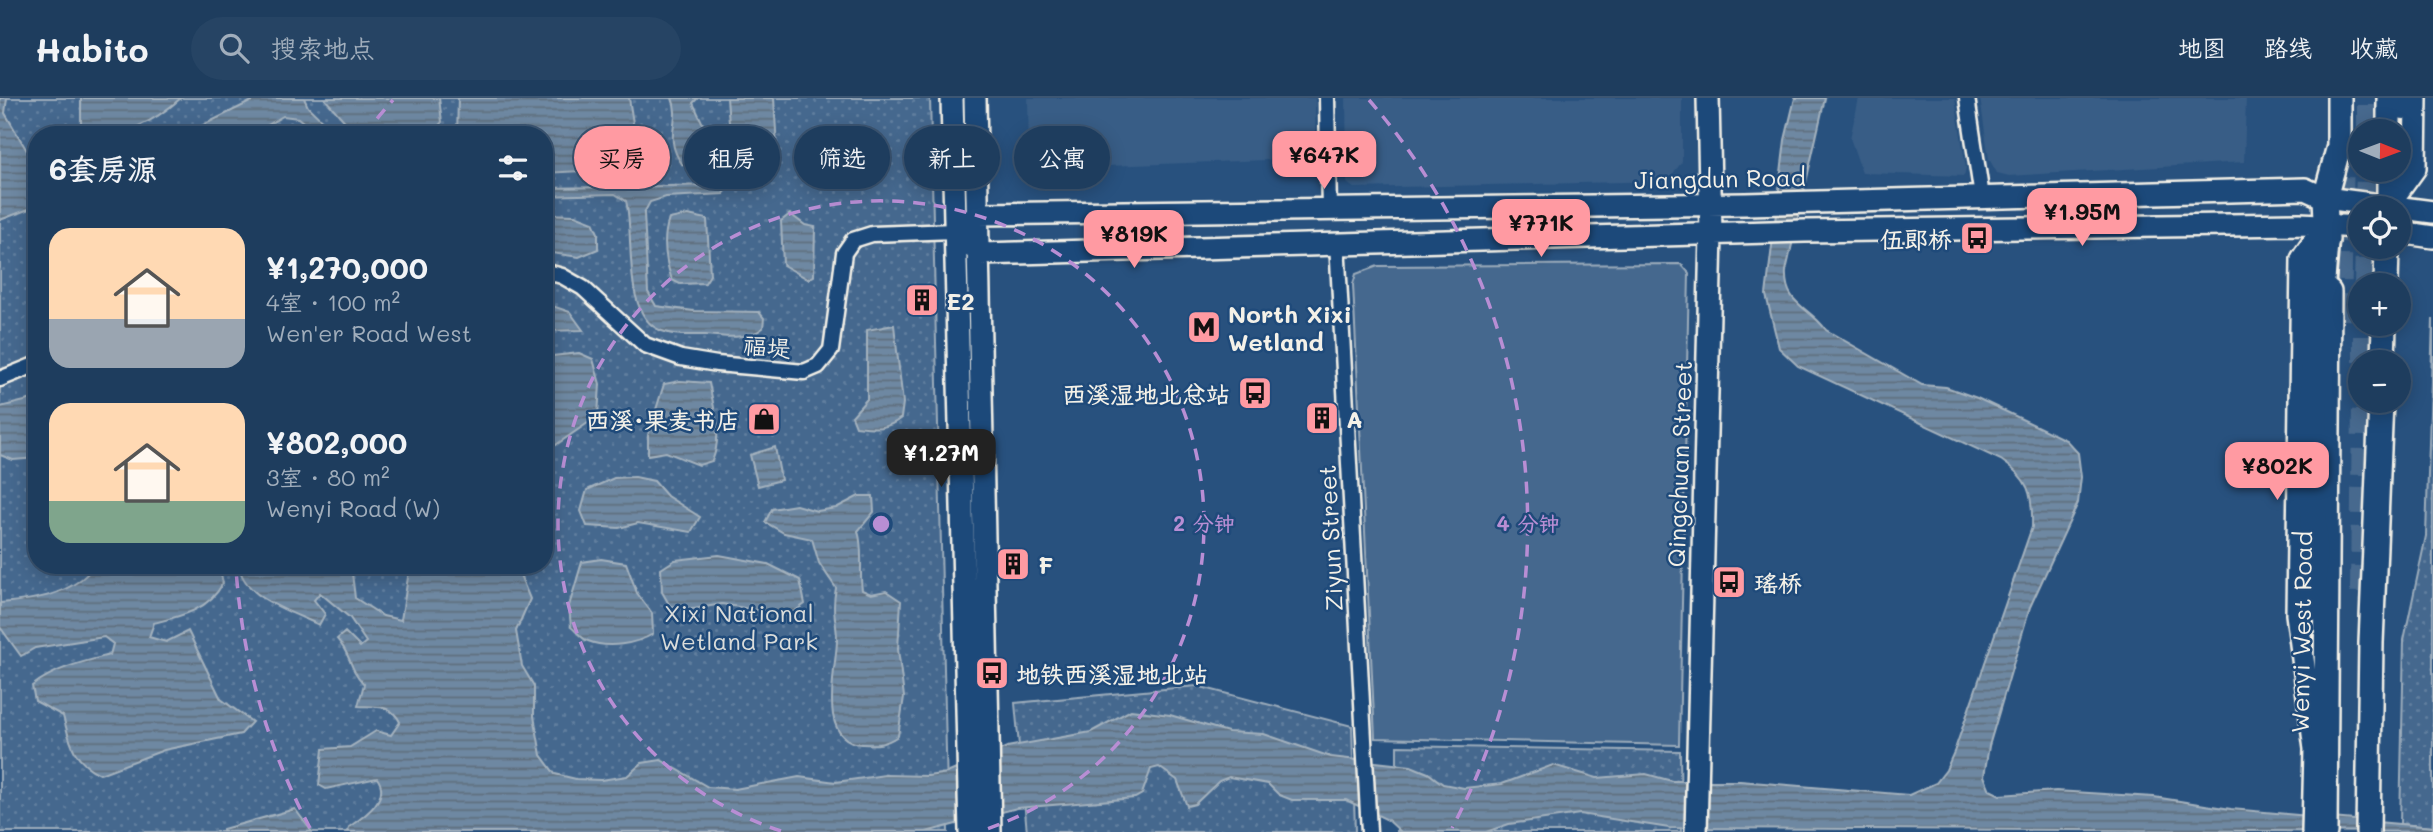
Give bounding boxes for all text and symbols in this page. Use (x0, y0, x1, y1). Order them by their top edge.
search box (191, 17, 681, 80)
text: Habito (35, 27, 149, 70)
icon: search (215, 29, 253, 67)
text: 搜索地点 (271, 31, 375, 65)
text: 地图 (2178, 32, 2226, 63)
text: 路线 (2264, 32, 2312, 63)
text: 收藏 (2350, 32, 2398, 63)
north arrow (2348, 119, 2412, 182)
map controls (2348, 119, 2411, 413)
chip: 买房 (574, 126, 670, 189)
chip: 租房 (684, 126, 780, 189)
chip: 筛选 (794, 126, 890, 189)
chip: 新上 (904, 126, 1000, 189)
chip: 公寓 (1014, 126, 1110, 189)
pin: ¥647K (1275, 132, 1373, 191)
text: ¥647K (1288, 139, 1360, 169)
text: 6套房源 (49, 148, 157, 188)
icon: filters (494, 149, 532, 187)
street label: Jiangdun Road (1634, 161, 1806, 195)
pin: ¥1.95M (2025, 188, 2139, 248)
text: ¥1.95M (2043, 196, 2121, 226)
button: locate (2348, 196, 2411, 259)
pin: ¥771K (1492, 200, 1590, 259)
text: ¥771K (1508, 207, 1574, 237)
pin: ¥819K (1085, 211, 1183, 270)
text: ¥819K (1100, 218, 1168, 248)
bus stop icon: 伍郎桥 (1958, 219, 1996, 257)
place label: 伍郎桥 (1880, 223, 1952, 254)
text: ¥1,270,000 (266, 247, 428, 287)
icon: home (105, 256, 189, 340)
button: + (2348, 273, 2411, 336)
building icon: E2 (903, 281, 941, 319)
place label: E2 (946, 285, 975, 316)
text: 4室 · 100 m² (266, 287, 400, 317)
place label: North Xixi Wetland (1228, 298, 1352, 357)
metro station icon: North Xixi Wetland (1185, 308, 1223, 346)
text: Wen'er Road West (266, 318, 472, 348)
street label: 福堤 (742, 328, 792, 364)
button: − (2348, 350, 2411, 413)
street label: Qingchuan Street (1660, 360, 1698, 568)
bus stop icon: 西溪湿地北总站 (1236, 374, 1274, 412)
place label: 西溪湿地北总站 (1062, 378, 1230, 409)
building icon: A (1303, 399, 1341, 437)
shop icon: 西溪·果麦书店 (745, 400, 783, 438)
place label: A (1346, 403, 1363, 434)
place label: 西溪·果麦书店 (586, 404, 740, 435)
text: ¥802,000 (266, 422, 407, 462)
pin: ¥1.27M (884, 430, 998, 489)
icon: home (105, 431, 189, 515)
text: ¥1.27M (903, 437, 979, 467)
pin: ¥802K (2228, 442, 2326, 502)
text: ¥802K (2241, 450, 2313, 480)
text: 3室 · 80 m² (266, 462, 390, 492)
street label: Ziyun Street (1311, 464, 1349, 612)
text: Wenyi Road (W) (266, 493, 440, 523)
text: 2 分钟 (1173, 509, 1235, 536)
text: 4 分钟 (1497, 509, 1559, 536)
centre of rings (869, 512, 893, 536)
street label: Wenyi West Road (2284, 531, 2318, 733)
building icon: F (994, 545, 1032, 583)
place label: F (1038, 549, 1053, 580)
bus stop icon: 瑶桥 (1710, 563, 1748, 601)
place label: 瑶桥 (1754, 567, 1802, 598)
park label: Xixi National Wetland Park (660, 597, 818, 656)
bus stop icon: 地铁西溪湿地北站 (973, 654, 1011, 692)
place label: 地铁西溪湿地北站 (1016, 658, 1208, 689)

